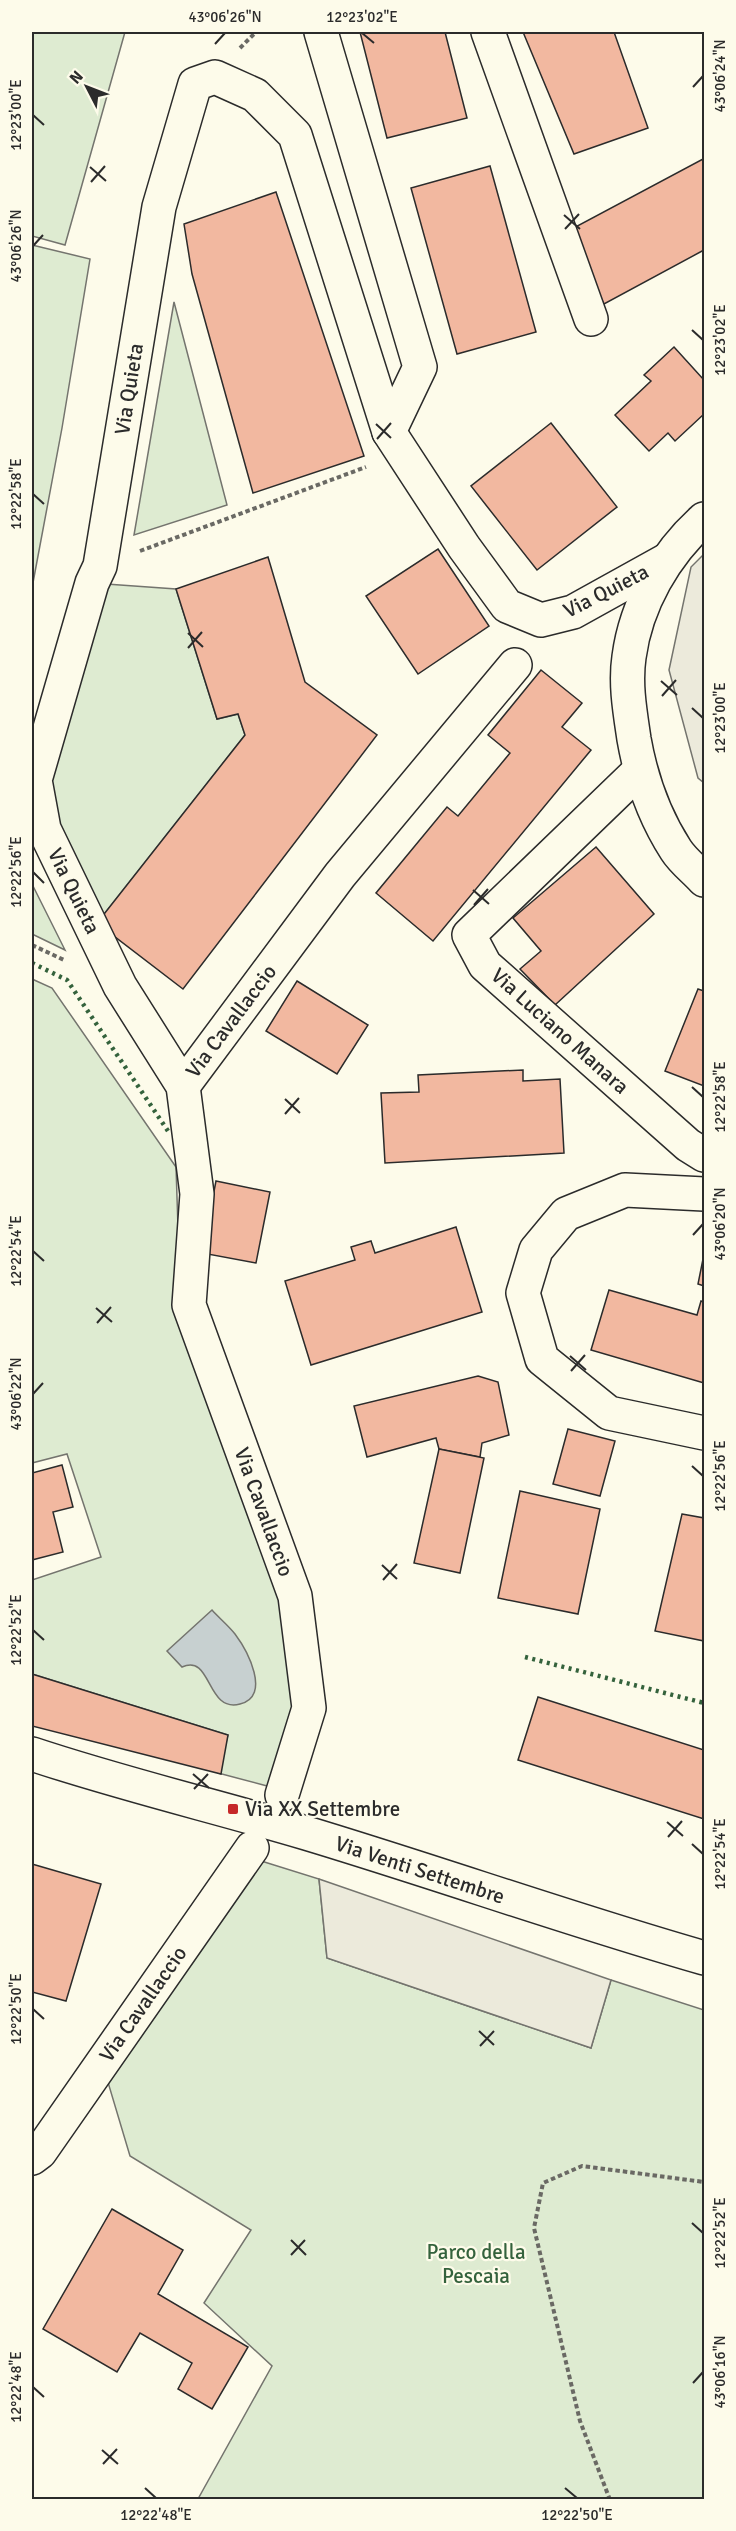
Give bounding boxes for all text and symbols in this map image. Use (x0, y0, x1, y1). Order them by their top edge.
text: 43°06'26"N (188, 8, 262, 26)
text: 12°23'02"E (326, 8, 398, 26)
text: 43°06'24"N (711, 39, 729, 113)
north arrow (57, 57, 117, 117)
text: N (65, 67, 88, 88)
text: 12°23'00"E (7, 79, 25, 151)
text: 43°06'26"N (7, 209, 25, 283)
text: 12°23'02"E (711, 304, 729, 376)
street label: Via Quieta (109, 341, 149, 437)
text: 12°22'58"E (7, 458, 25, 530)
street label: Via Quieta (559, 558, 653, 624)
text: 12°23'00"E (711, 682, 729, 754)
text: 12°22'56"E (7, 836, 25, 908)
street label: Via Quieta (42, 844, 106, 938)
street label: Via Cavallaccio (180, 959, 282, 1083)
street label: Via Luciano Manara (486, 962, 634, 1100)
text: 12°22'58"E (711, 1061, 729, 1133)
text: 43°06'20"N (711, 1187, 729, 1261)
text: 12°22'54"E (7, 1215, 25, 1287)
text: 43°06'22"N (7, 1357, 25, 1431)
text: 12°22'56"E (711, 1440, 729, 1512)
street label: Via Cavallaccio (229, 1444, 299, 1580)
text: 12°22'52"E (7, 1594, 25, 1666)
place label: Via XX Settembre (245, 1796, 400, 1822)
marker: Via XX Settembre (226, 1802, 240, 1816)
text: 12°22'54"E (711, 1818, 729, 1890)
street label: Via Venti Settembre (332, 1830, 508, 1910)
street label: Via Cavallaccio (94, 1941, 192, 2067)
text: 12°22'50"E (7, 1973, 25, 2045)
text: 12°22'52"E (711, 2197, 729, 2269)
park label: Parco della Pescaia (426, 2239, 526, 2289)
text: 43°06'16"N (711, 2335, 729, 2409)
text: 12°22'48"E (7, 2351, 25, 2423)
text: 12°22'48"E (120, 2506, 192, 2524)
text: 12°22'50"E (541, 2506, 613, 2524)

